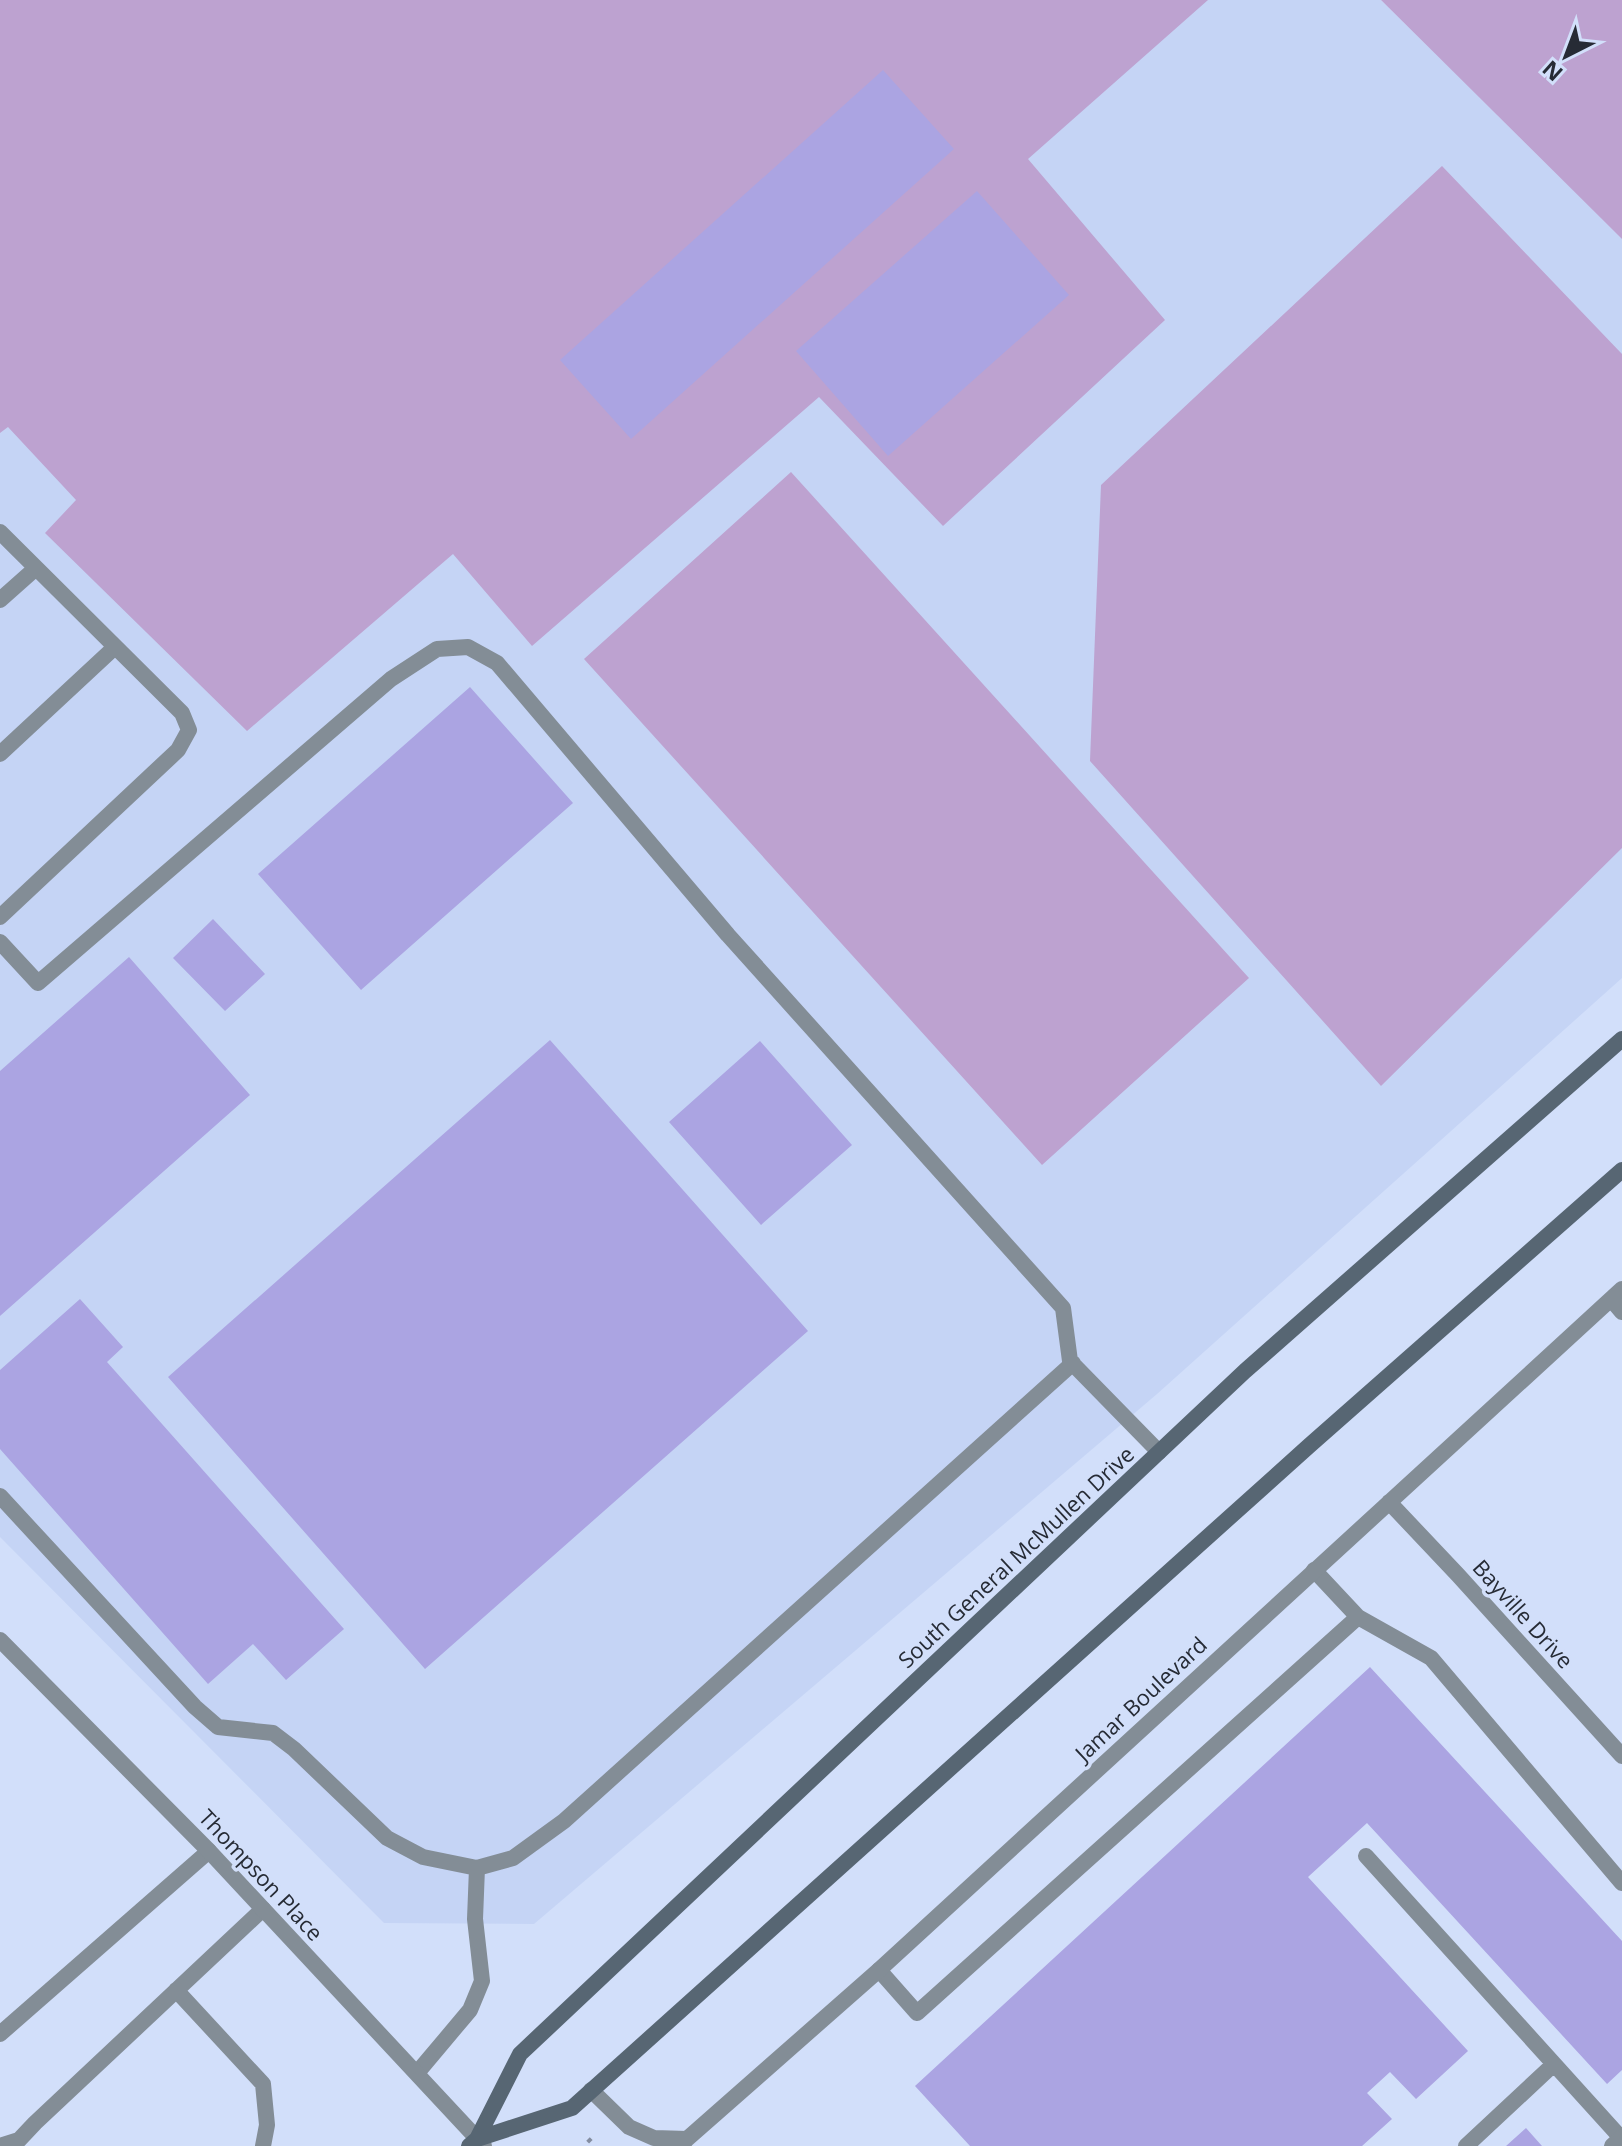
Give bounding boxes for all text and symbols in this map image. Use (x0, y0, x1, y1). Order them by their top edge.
north arrow (1526, 16, 1606, 96)
text: N (1535, 54, 1569, 89)
street label: South General McMullen Drive (891, 1439, 1140, 1674)
street label: Bayville Drive (1467, 1552, 1581, 1674)
street label: Jamar Boulevard (1066, 1629, 1213, 1769)
street label: Thompson Place (193, 1802, 331, 1947)

